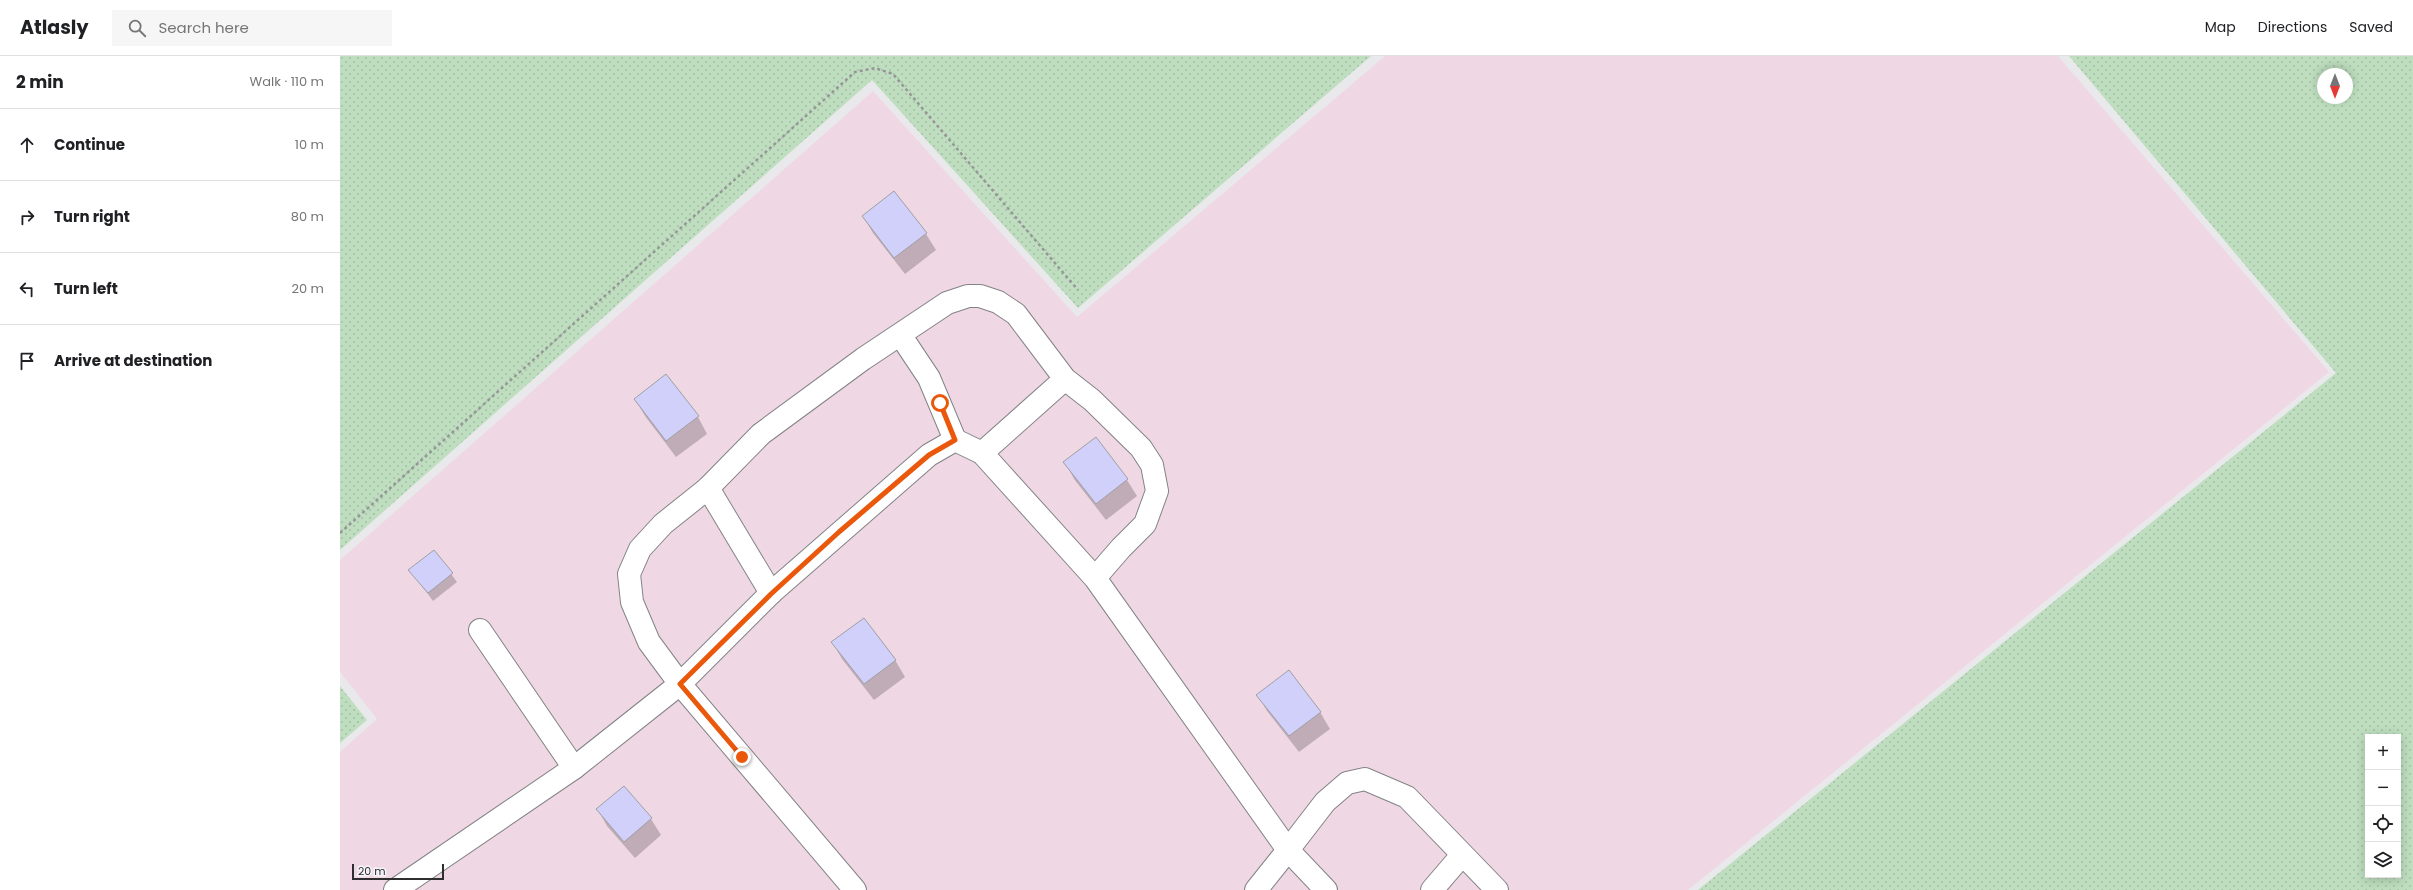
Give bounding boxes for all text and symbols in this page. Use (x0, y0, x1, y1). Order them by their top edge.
search box (112, 10, 392, 46)
text: Atlasly (20, 14, 88, 41)
icon: search (126, 17, 148, 39)
text: Search here (158, 17, 249, 38)
text: Map (2205, 17, 2236, 37)
text: Directions (2258, 17, 2327, 37)
text: Saved (2349, 17, 2393, 37)
north arrow (2317, 68, 2353, 104)
text: 2 min (16, 70, 64, 94)
text: Walk · 110 m (250, 72, 324, 91)
icon: ahead (16, 134, 38, 156)
text: Continue (54, 134, 125, 155)
text: 10 m (295, 135, 324, 154)
icon: right (16, 206, 38, 228)
text: Turn right (54, 206, 130, 227)
text: 80 m (291, 207, 324, 226)
icon: left (16, 278, 38, 300)
text: Turn left (54, 278, 118, 299)
text: 20 m (291, 279, 324, 298)
icon: arrive (16, 350, 38, 372)
text: Arrive at destination (54, 350, 212, 371)
route start (931, 394, 949, 412)
map controls (2365, 734, 2401, 878)
button: + (2365, 734, 2401, 770)
route end (733, 748, 751, 766)
button: − (2365, 770, 2401, 806)
button: locate (2365, 806, 2401, 842)
button: layers (2365, 842, 2401, 878)
scale bar (352, 862, 444, 881)
text: 20 m (358, 863, 386, 879)

